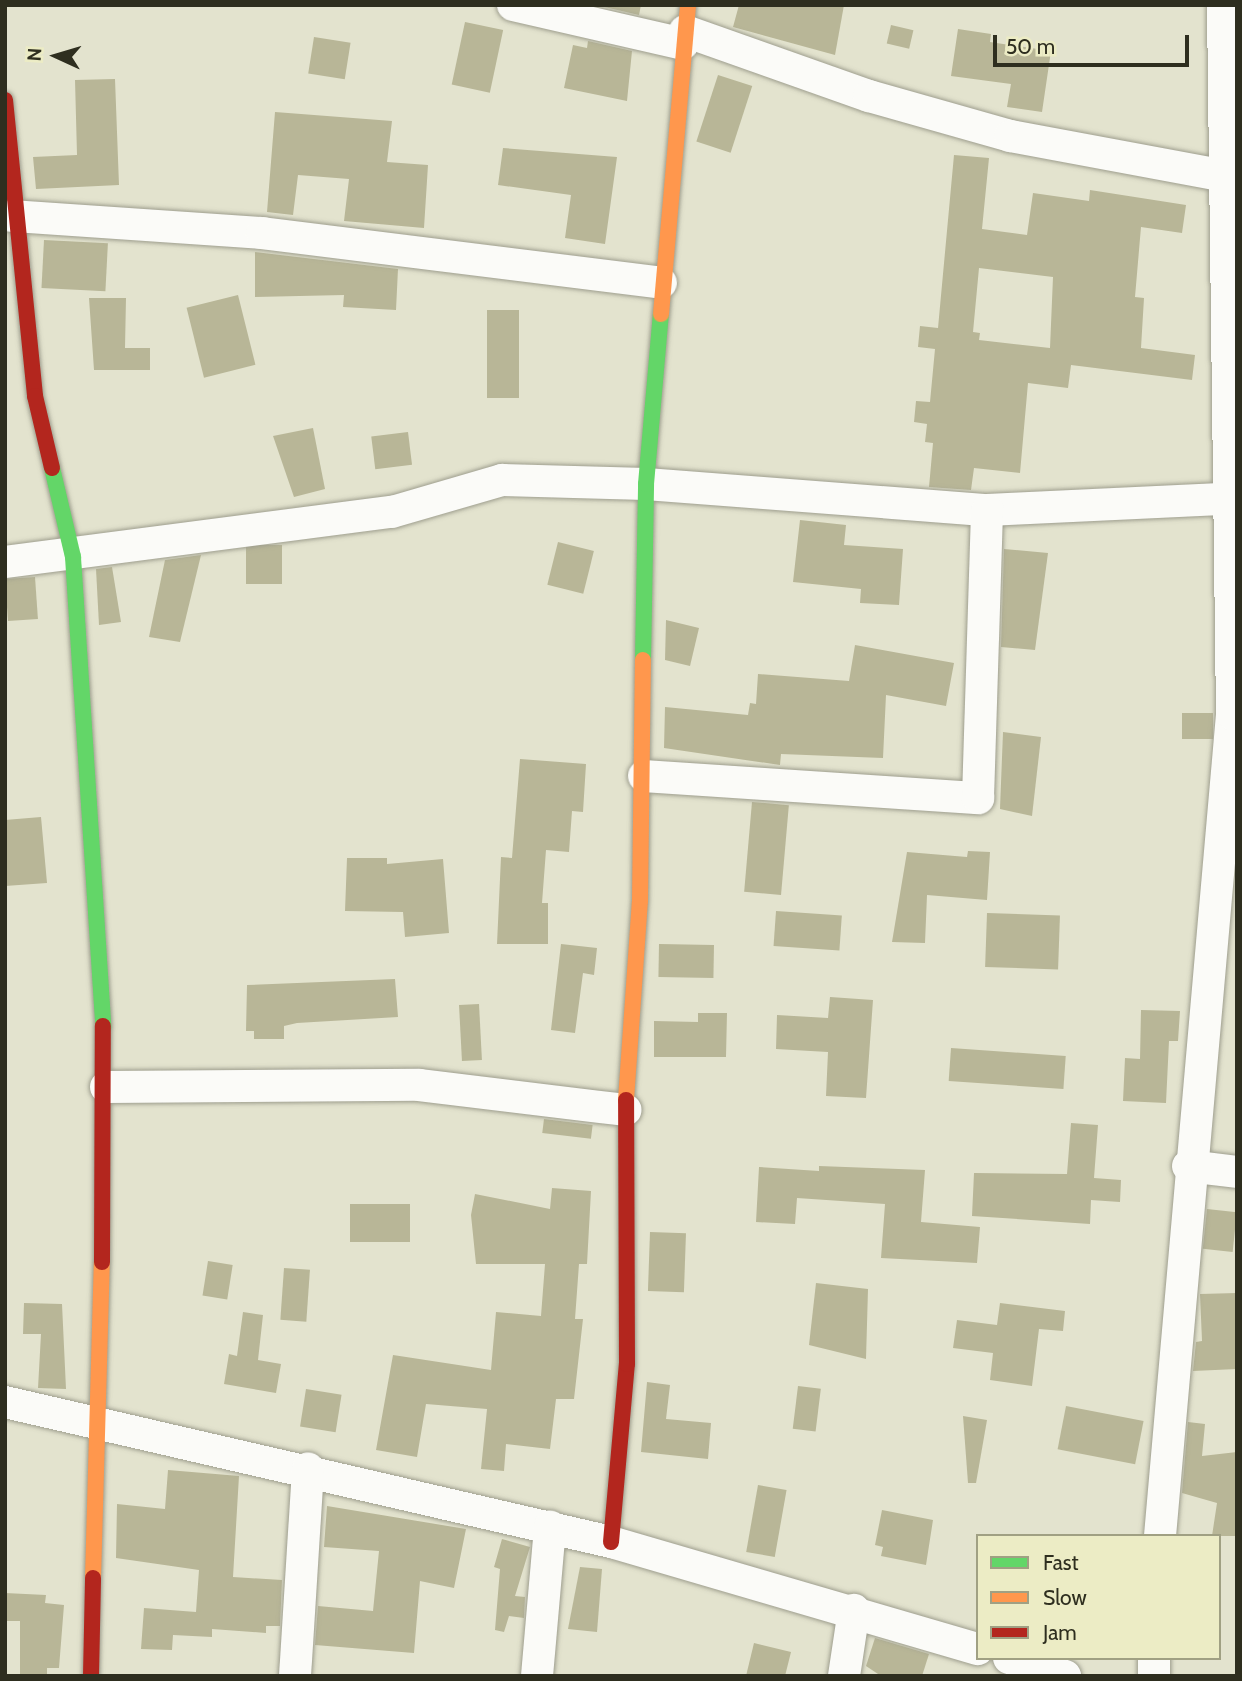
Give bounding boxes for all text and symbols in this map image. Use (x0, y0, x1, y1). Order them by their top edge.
north arrow (21, 21, 91, 91)
scale bar (997, 21, 1193, 65)
text: 50 m (1006, 34, 1055, 59)
text: N (23, 47, 46, 62)
legend (976, 1534, 1221, 1660)
text: Fast (1043, 1550, 1079, 1575)
text: Slow (1043, 1585, 1087, 1610)
text: Jam (1043, 1620, 1077, 1645)

